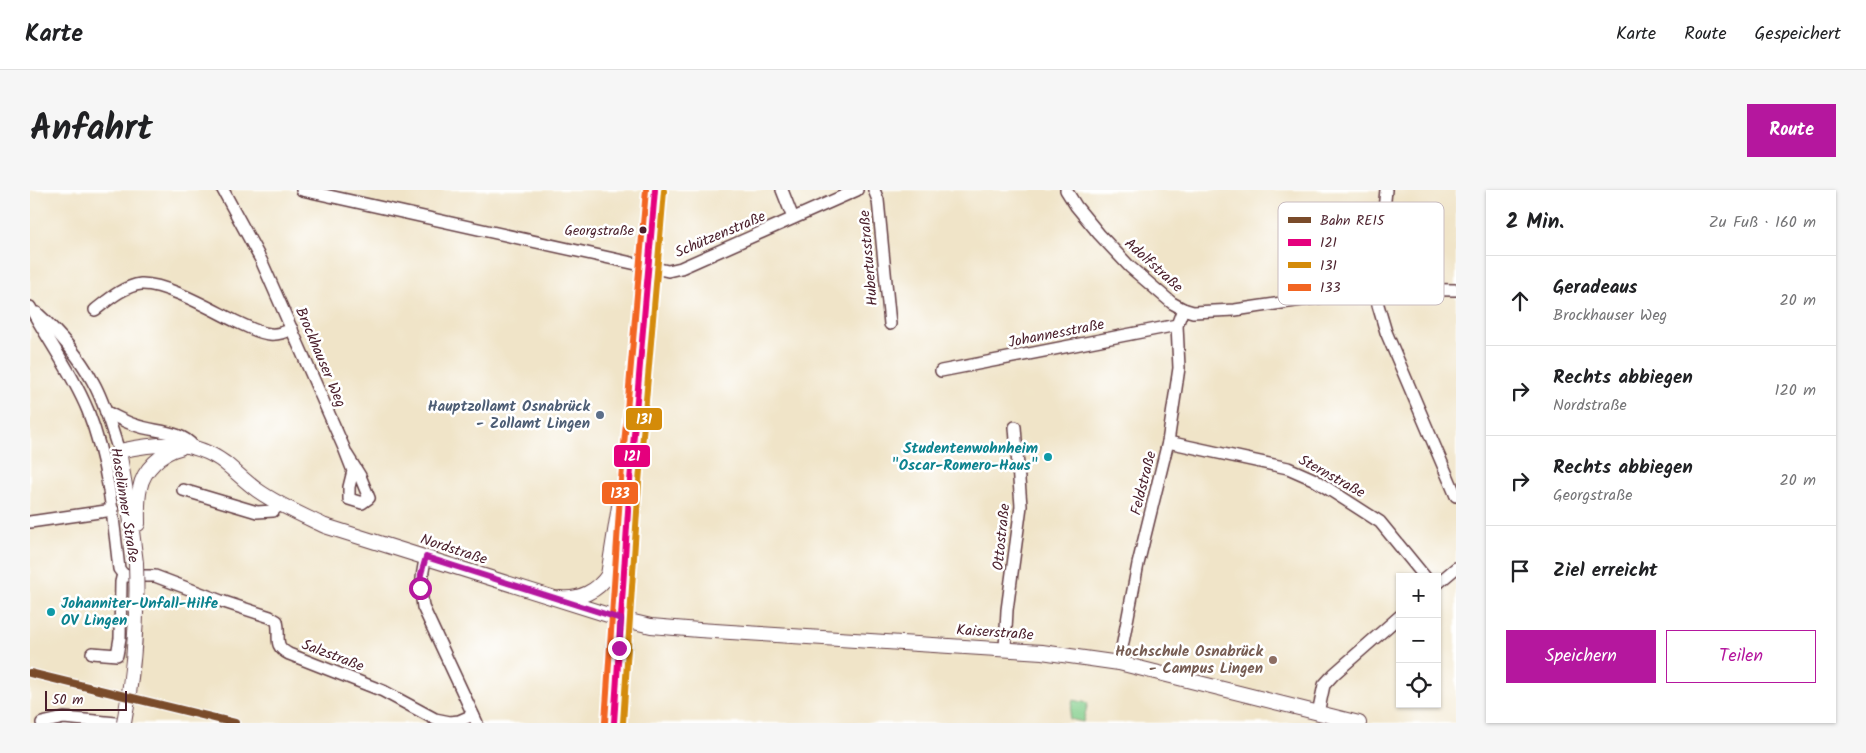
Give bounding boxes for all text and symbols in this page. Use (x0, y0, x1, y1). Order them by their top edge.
text: Karte (25, 15, 83, 54)
text: Karte (1616, 20, 1656, 49)
text: Route (1684, 20, 1727, 49)
text: Gespeichert (1755, 20, 1841, 49)
text: Anfahrt (30, 102, 153, 158)
button: Route (1747, 104, 1836, 157)
legend (1278, 202, 1444, 305)
street label: Schützenstraße (671, 205, 770, 265)
text: 2 Min. (1506, 206, 1564, 239)
street label: Hubertusstraße (853, 209, 885, 307)
text: Bahn RE15 (1320, 210, 1386, 232)
text: Zu Fuß · 160 m (1709, 210, 1816, 235)
place label: Georgstraße (564, 220, 635, 242)
marker: Georgstraße (638, 225, 648, 235)
text: 121 (1320, 232, 1337, 254)
street label: Adolfstraße (1118, 233, 1188, 299)
text: 131 (1320, 255, 1337, 277)
text: Geradeaus (1553, 273, 1638, 303)
text: 133 (1320, 277, 1340, 299)
icon: ahead (1506, 287, 1534, 315)
text: 20 m (1780, 288, 1816, 313)
street label: Brockhauser Weg (288, 303, 352, 411)
text: Brockhauser Weg (1553, 303, 1667, 328)
street label: Johannesstraße (1006, 313, 1107, 355)
text: Rechts abbiegen (1553, 363, 1693, 393)
icon: right (1506, 377, 1534, 405)
text: 120 m (1775, 378, 1816, 403)
text: Nordstraße (1553, 393, 1627, 418)
place label: Hauptzollamt Osnabrück - Zollamt Lingen (428, 395, 591, 436)
line badge: 131 (625, 407, 663, 431)
marker: Hauptzollamt Osnabrück - Zollamt Lingen (594, 409, 606, 421)
text: 131 (636, 409, 653, 431)
place label: Studentenwohnheim "Oscar-Romero-Haus" (891, 437, 1038, 478)
line badge: 121 (613, 444, 651, 468)
street label: Haselünner Straße (103, 446, 145, 565)
text: 121 (624, 446, 641, 468)
street label: Feldstraße (1124, 448, 1164, 518)
street label: Sternstraße (1294, 449, 1370, 505)
marker: Studentenwohnheim "Oscar-Romero-Haus" (1042, 451, 1054, 463)
text: Rechts abbiegen (1553, 453, 1693, 483)
icon: right (1506, 467, 1534, 495)
text: 20 m (1780, 468, 1816, 493)
line badge: 133 (601, 481, 639, 505)
text: 133 (610, 483, 630, 505)
text: Georgstraße (1553, 483, 1633, 508)
street label: Ottostraße (987, 502, 1017, 572)
street label: Nordstraße (417, 528, 491, 572)
text: Ziel erreicht (1553, 556, 1658, 586)
icon: arrive (1506, 557, 1534, 585)
map controls (1396, 573, 1441, 708)
button: + (1396, 573, 1441, 618)
route start (409, 577, 432, 600)
place label: Johanniter-Unfall-Hilfe OV Lingen (61, 592, 219, 633)
marker: Johanniter-Unfall-Hilfe OV Lingen (45, 606, 57, 618)
street label: Kaiserstraße (956, 618, 1035, 648)
button: − (1396, 618, 1441, 663)
button: Speichern (1506, 630, 1656, 683)
button: Teilen (1666, 630, 1816, 683)
street label: Salzstraße (298, 633, 368, 679)
route end (608, 637, 631, 660)
place label: Hochschule Osnabrück - Campus Lingen (1115, 640, 1264, 681)
marker: Hochschule Osnabrück - Campus Lingen (1267, 654, 1279, 666)
button: locate (1396, 663, 1441, 708)
scale bar (45, 688, 128, 711)
text: 50 m (52, 689, 83, 711)

